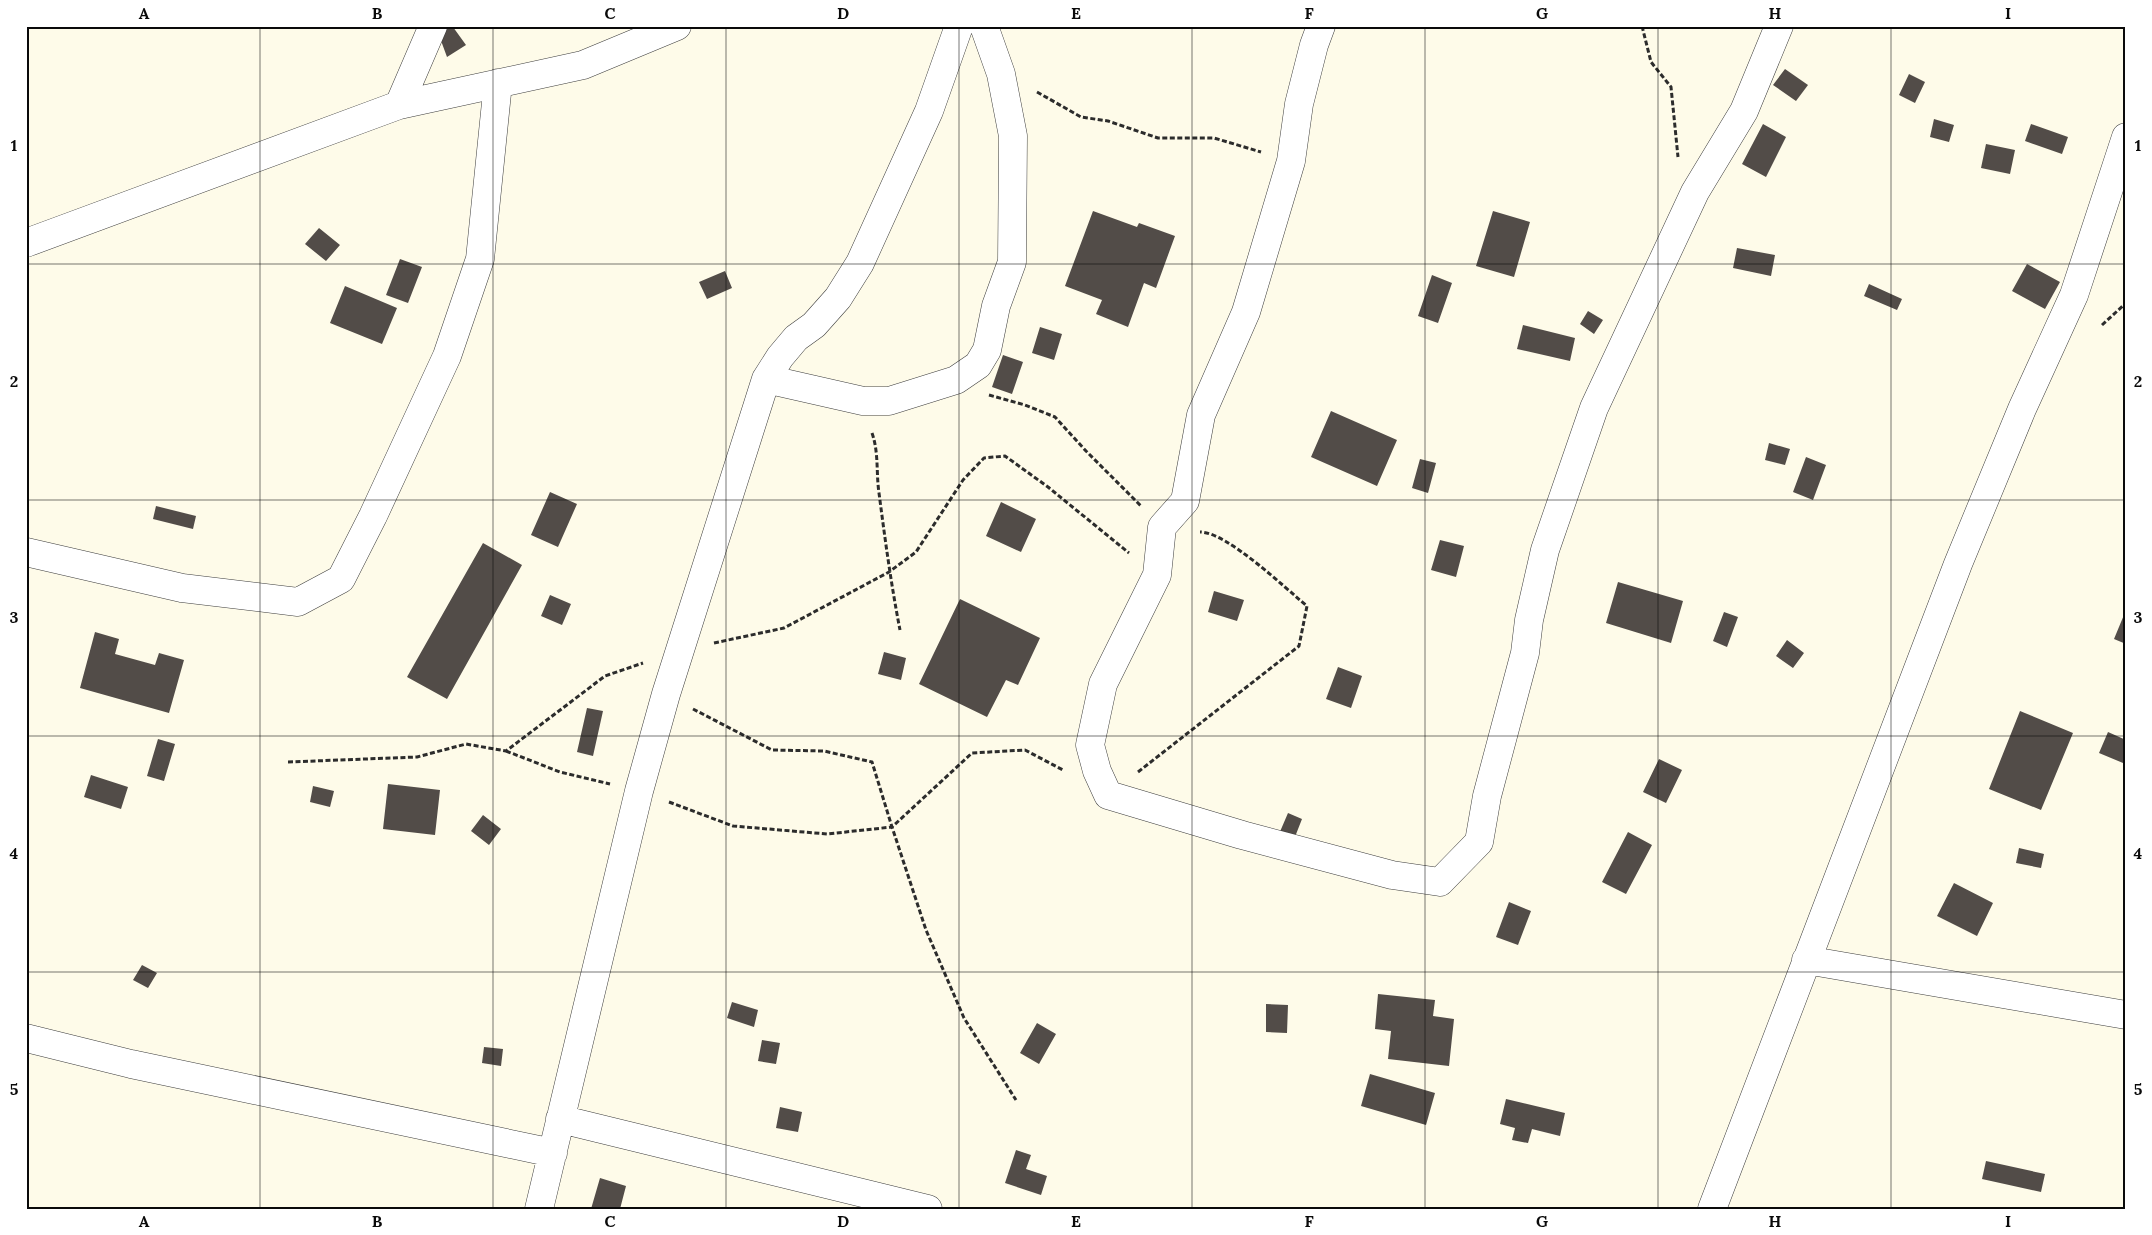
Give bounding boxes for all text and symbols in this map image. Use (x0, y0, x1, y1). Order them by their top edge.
text: A (139, 3, 150, 23)
text: B (372, 3, 383, 23)
text: C (604, 3, 616, 23)
text: D (837, 3, 849, 23)
text: E (1071, 3, 1081, 23)
text: F (1304, 3, 1314, 23)
text: G (1536, 3, 1548, 23)
text: H (1769, 3, 1782, 23)
text: I (2005, 3, 2011, 23)
text: 1 (11, 135, 17, 155)
text: 1 (2135, 135, 2141, 155)
text: 2 (10, 371, 18, 391)
text: 2 (2134, 371, 2142, 391)
text: 3 (10, 607, 19, 627)
text: 3 (2134, 607, 2143, 627)
text: 4 (10, 843, 19, 863)
text: 4 (2134, 843, 2143, 863)
text: 5 (10, 1079, 19, 1099)
text: 5 (2134, 1079, 2143, 1099)
text: A (139, 1211, 150, 1231)
text: B (372, 1211, 383, 1231)
text: C (604, 1211, 616, 1231)
text: D (837, 1211, 849, 1231)
text: E (1071, 1211, 1081, 1231)
text: F (1304, 1211, 1314, 1231)
text: G (1536, 1211, 1548, 1231)
text: H (1769, 1211, 1782, 1231)
text: I (2005, 1211, 2011, 1231)

